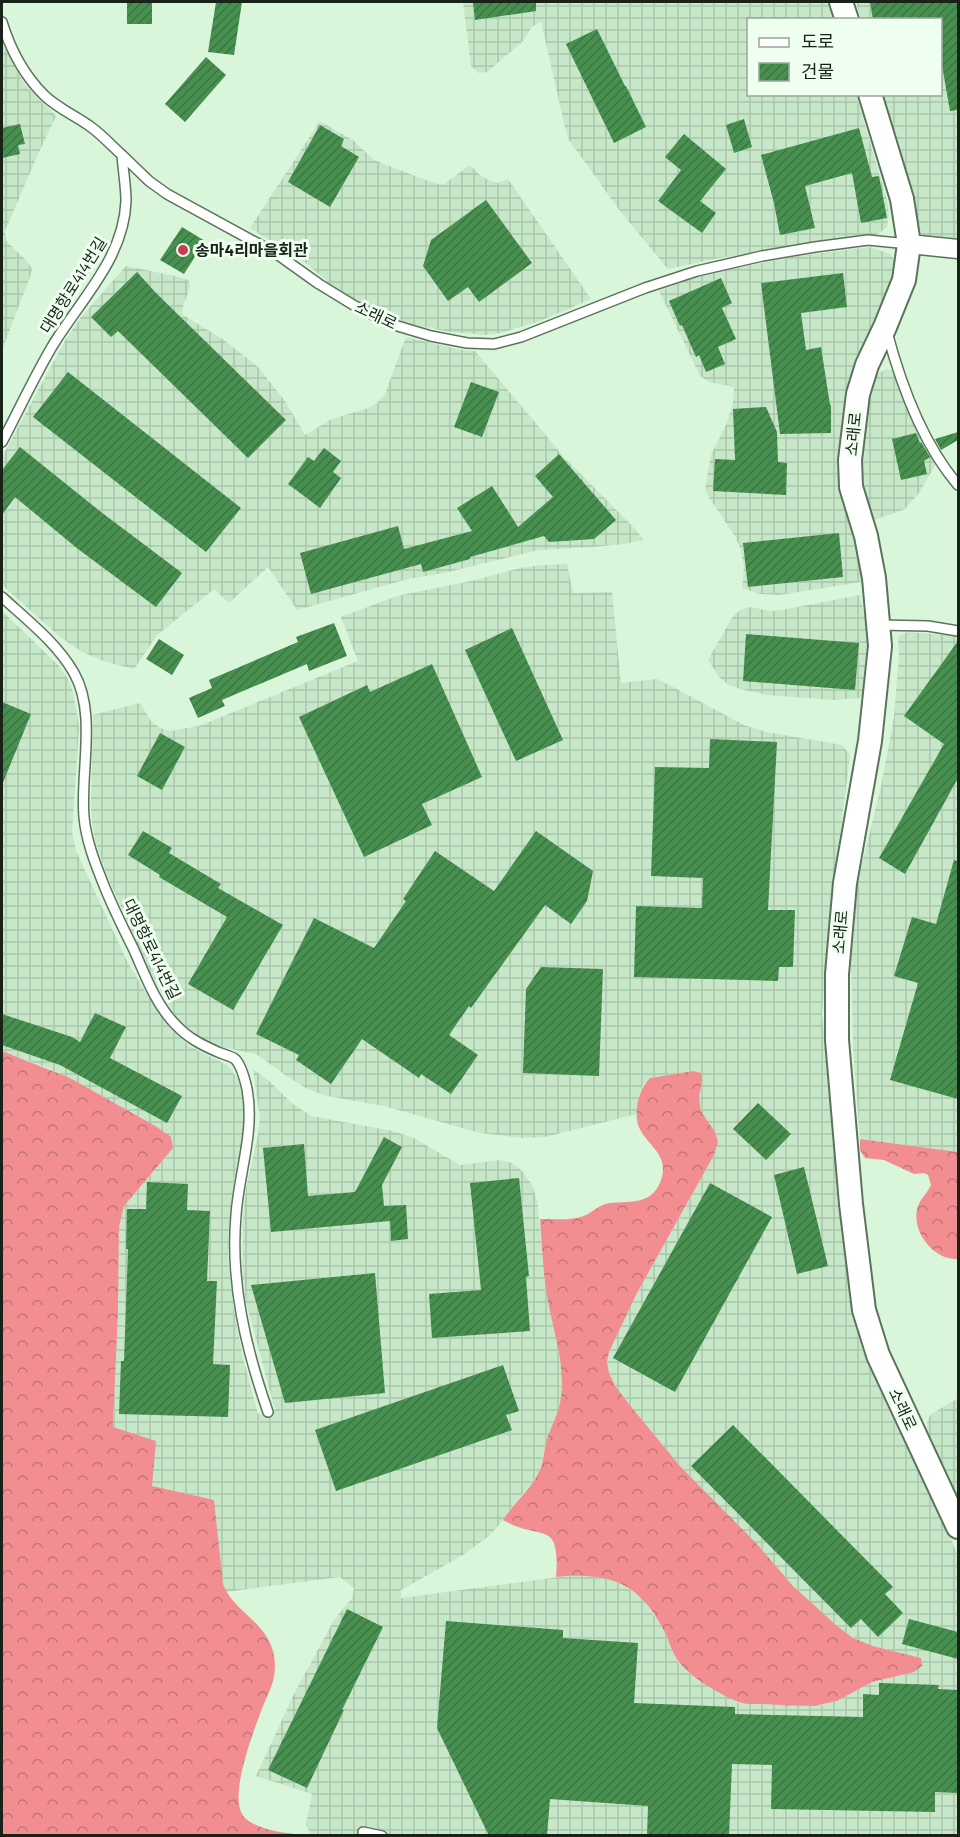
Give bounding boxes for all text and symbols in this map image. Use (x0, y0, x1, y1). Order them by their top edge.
legend (747, 18, 942, 96)
text: 도로 (801, 30, 834, 52)
text: 건물 (801, 60, 834, 82)
street label: 대명항로414번길 (35, 233, 110, 336)
place label: 송마4리마을회관 (195, 240, 308, 259)
marker: 송마4리마을회관 (176, 243, 190, 257)
street label: 소래로 (352, 297, 400, 333)
street label: 소래로 (841, 411, 864, 457)
street label: 대명항로414번길 (120, 895, 185, 1002)
street label: 소래로 (828, 909, 851, 955)
street label: 소래로 (886, 1385, 922, 1433)

